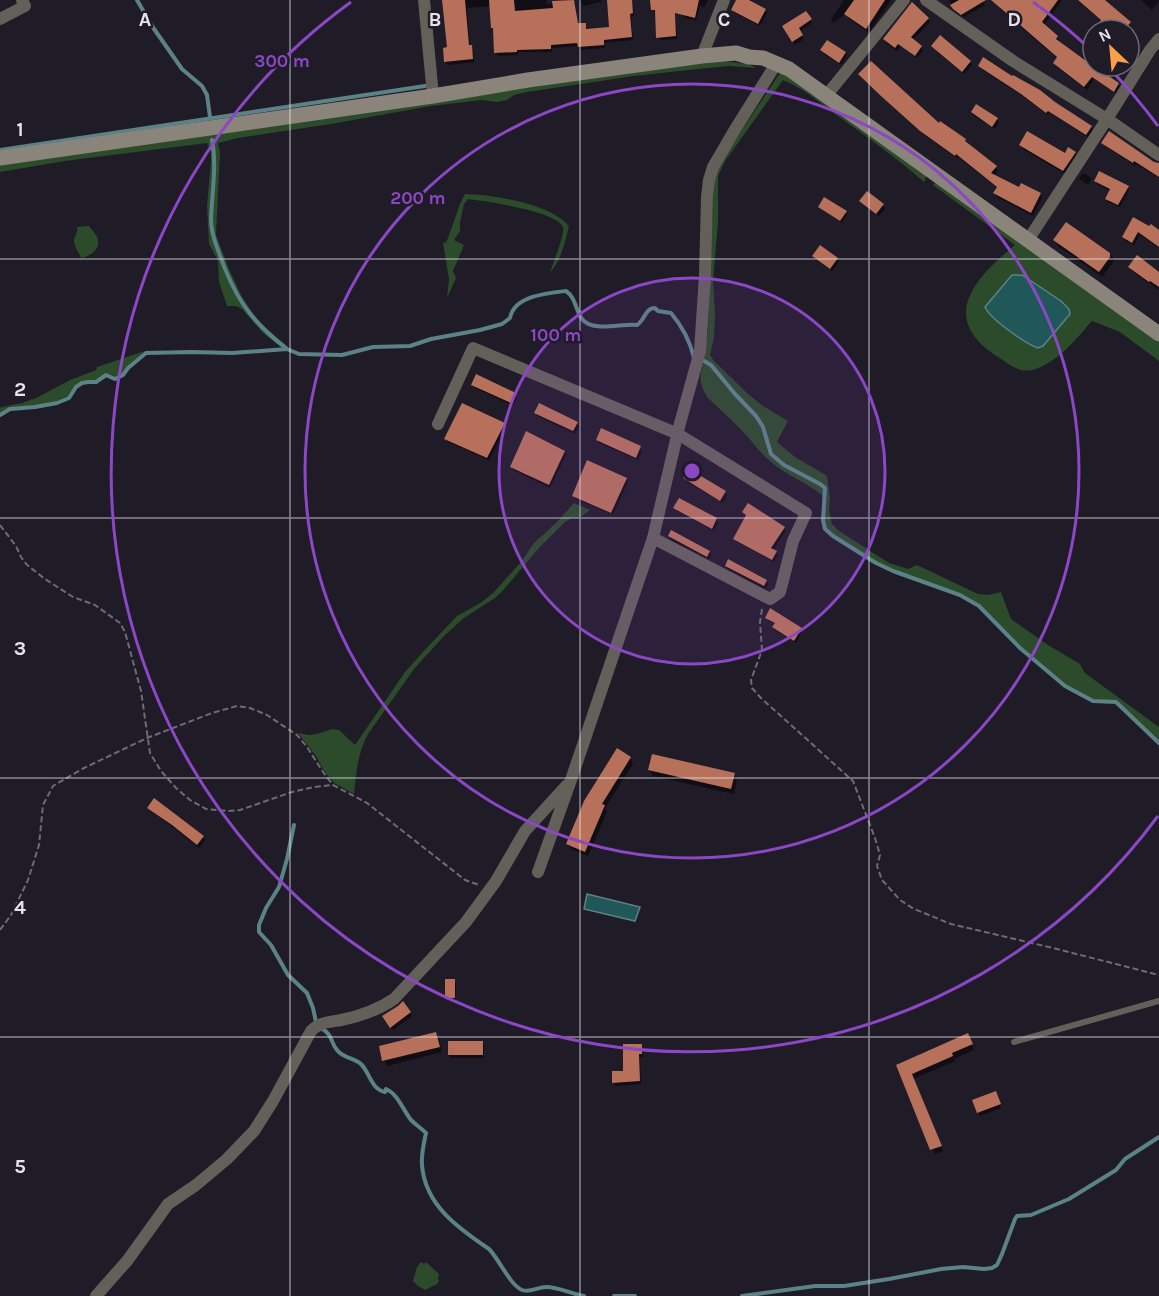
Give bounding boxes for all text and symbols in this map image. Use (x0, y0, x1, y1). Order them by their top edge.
text: A (139, 8, 152, 31)
text: B (429, 8, 441, 31)
text: C (718, 8, 730, 31)
text: D (1007, 8, 1021, 31)
north arrow (1081, 18, 1141, 78)
text: N (1095, 24, 1114, 46)
text: 300 m (254, 50, 310, 72)
text: 1 (16, 118, 24, 141)
text: 200 m (390, 187, 446, 209)
text: 100 m (531, 324, 581, 346)
text: 2 (14, 378, 26, 401)
centre of rings (682, 461, 702, 481)
text: 3 (14, 637, 26, 660)
text: 4 (14, 896, 26, 919)
text: 5 (14, 1155, 26, 1178)

